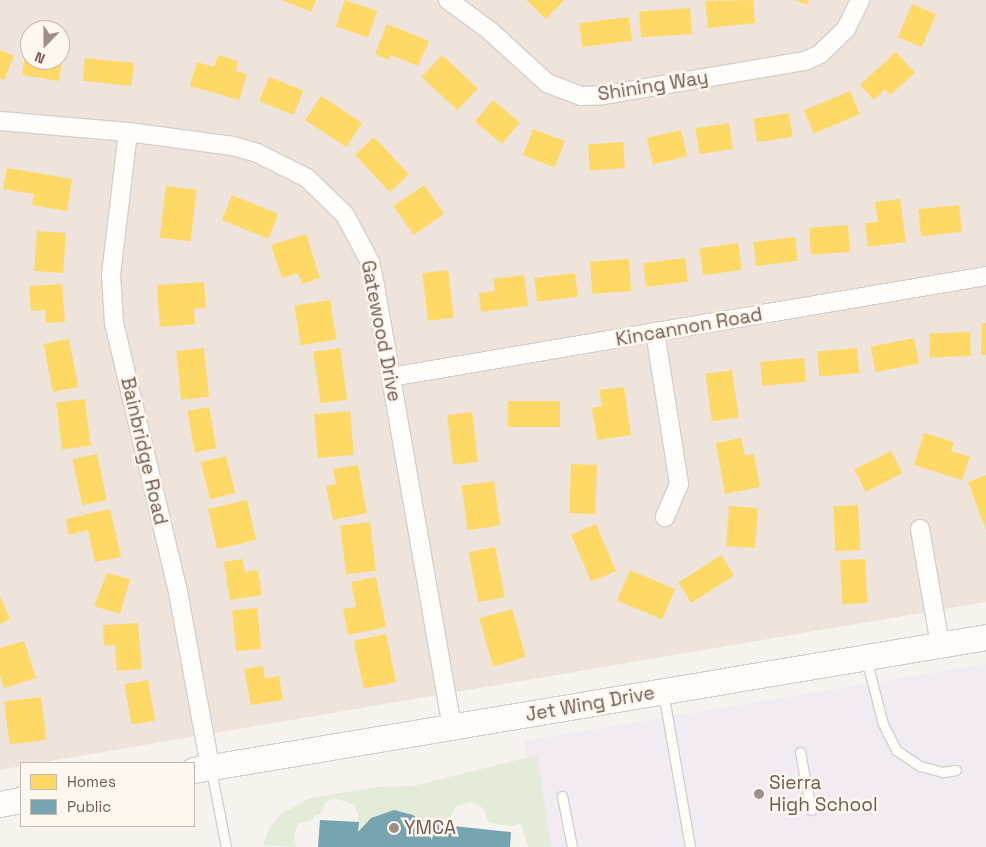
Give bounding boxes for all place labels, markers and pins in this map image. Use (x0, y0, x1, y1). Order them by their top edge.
place label: Sierra High School (769, 772, 878, 816)
marker: Sierra High School (753, 788, 765, 800)
place label: YMCA (404, 817, 456, 839)
marker: YMCA (388, 822, 400, 834)

